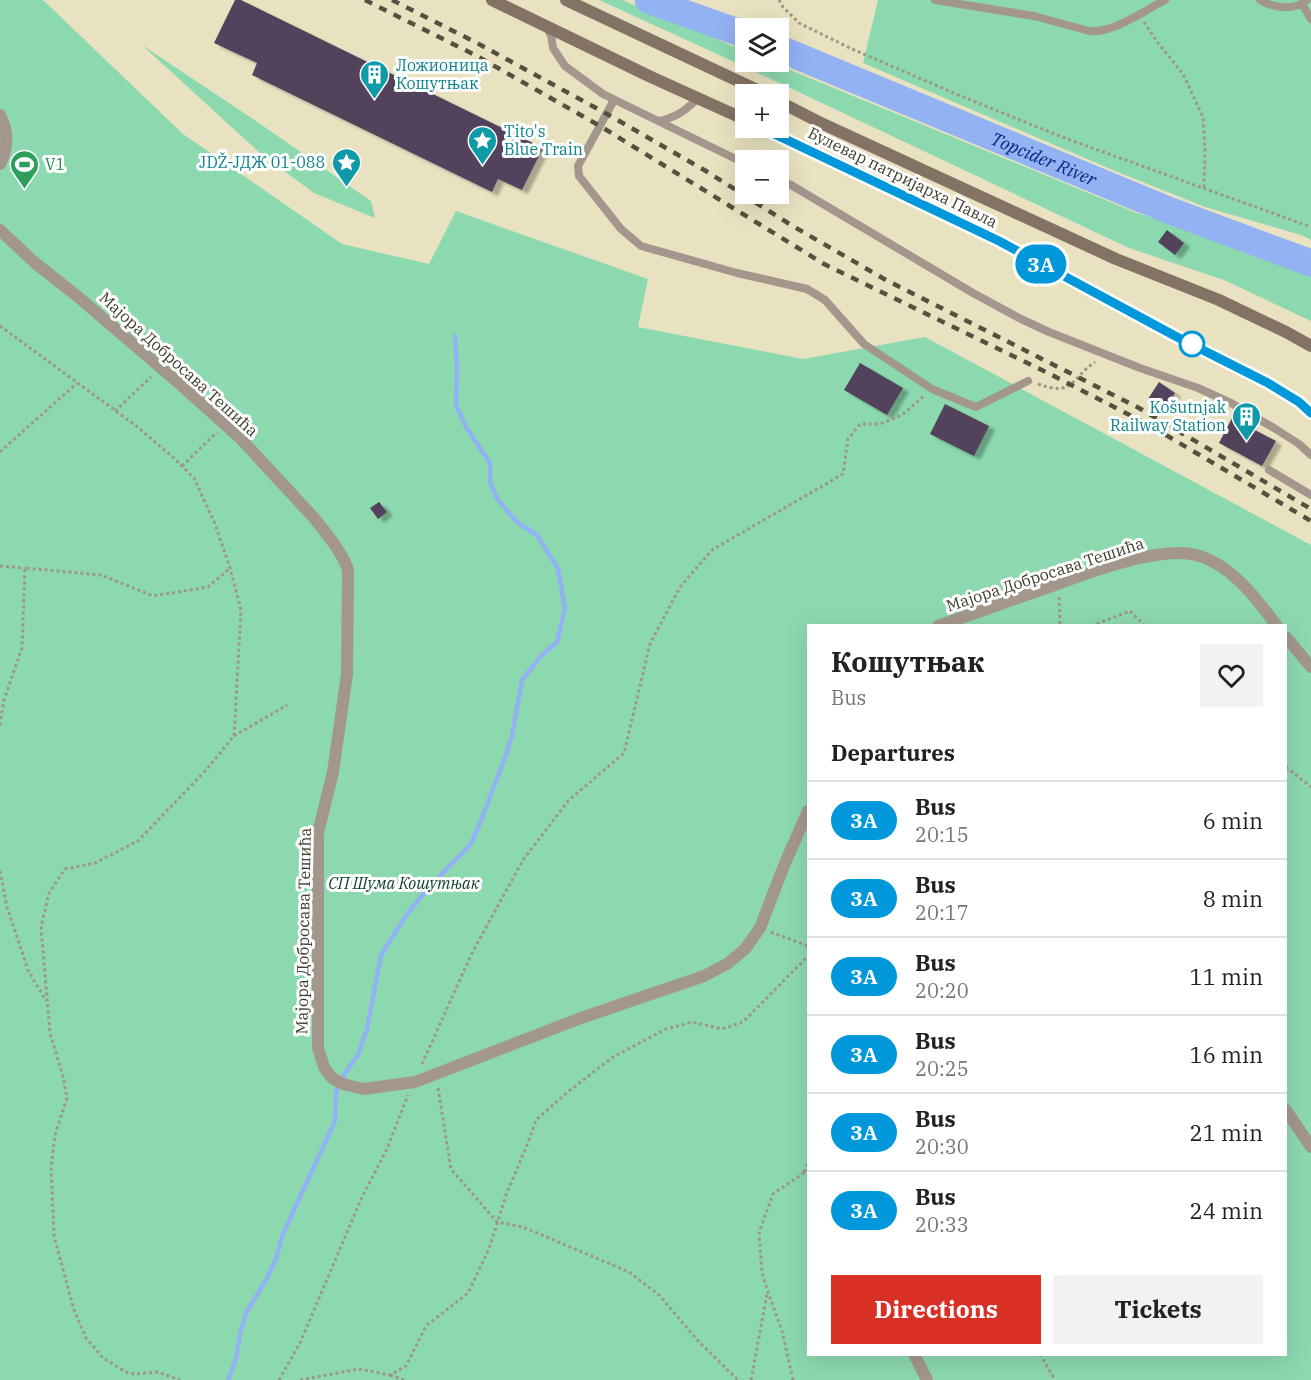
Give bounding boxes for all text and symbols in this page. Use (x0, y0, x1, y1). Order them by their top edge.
map controls (735, 18, 789, 204)
button: layers (735, 18, 789, 72)
place label: Ложионица Кошутњак (396, 55, 489, 93)
building icon: Ложионица Кошутњак (359, 58, 391, 100)
button: + (735, 84, 789, 138)
place label: Tito's Blue Train (504, 121, 583, 159)
street label: Булевар патријарха Павла (805, 122, 1001, 232)
place icon: Tito's Blue Train (467, 124, 499, 166)
water label: Topcider River (988, 126, 1101, 191)
place icon: JDŽ-JДЖ 01-088 (330, 146, 362, 188)
sports icon: V1 (8, 148, 40, 190)
button: − (735, 150, 789, 204)
place label: JDŽ-JДЖ 01-088 (199, 152, 325, 172)
place label: V1 (45, 154, 65, 174)
line badge: 3A (1014, 244, 1068, 284)
text: 3A (1027, 250, 1055, 278)
street label: Мајора Добросава Тешића (96, 287, 263, 441)
unlabelled marker (1179, 331, 1205, 357)
place label: Košutnjak Railway Station (1110, 397, 1227, 435)
building icon: Košutnjak Railway Station (1231, 400, 1263, 442)
street label: Мајора Добросава Тешића (944, 532, 1147, 615)
text: Кошутњак (831, 643, 984, 680)
button: heart (1200, 644, 1263, 707)
text: Bus (831, 684, 866, 711)
text: Departures (831, 738, 955, 767)
text: Bus (915, 792, 956, 821)
text: 3A (850, 806, 878, 834)
text: 6 min (1203, 806, 1263, 835)
text: 20:15 (915, 821, 969, 848)
street label: Мајора Добросава Тешића (291, 827, 315, 1035)
text: Bus (915, 870, 956, 899)
park label: СП Шума Кошутњак (328, 873, 480, 893)
text: 3A (850, 884, 878, 912)
text: 8 min (1203, 884, 1263, 913)
text: 20:17 (915, 899, 969, 926)
text: Bus (915, 948, 956, 977)
text: 3A (850, 962, 878, 990)
text: 11 min (1190, 962, 1263, 991)
text: 20:20 (915, 977, 969, 1004)
text: Bus (915, 1026, 956, 1055)
text: 3A (850, 1040, 878, 1068)
text: 16 min (1190, 1040, 1263, 1069)
text: 20:25 (915, 1055, 969, 1082)
text: Bus (915, 1104, 956, 1133)
text: 3A (850, 1118, 878, 1146)
text: 21 min (1190, 1118, 1263, 1147)
text: 20:30 (915, 1133, 969, 1160)
text: Bus (915, 1182, 956, 1211)
text: 3A (850, 1196, 878, 1224)
text: 24 min (1190, 1196, 1263, 1225)
text: 20:33 (915, 1211, 969, 1238)
button: Directions (831, 1275, 1041, 1344)
button: Tickets (1053, 1275, 1263, 1344)

